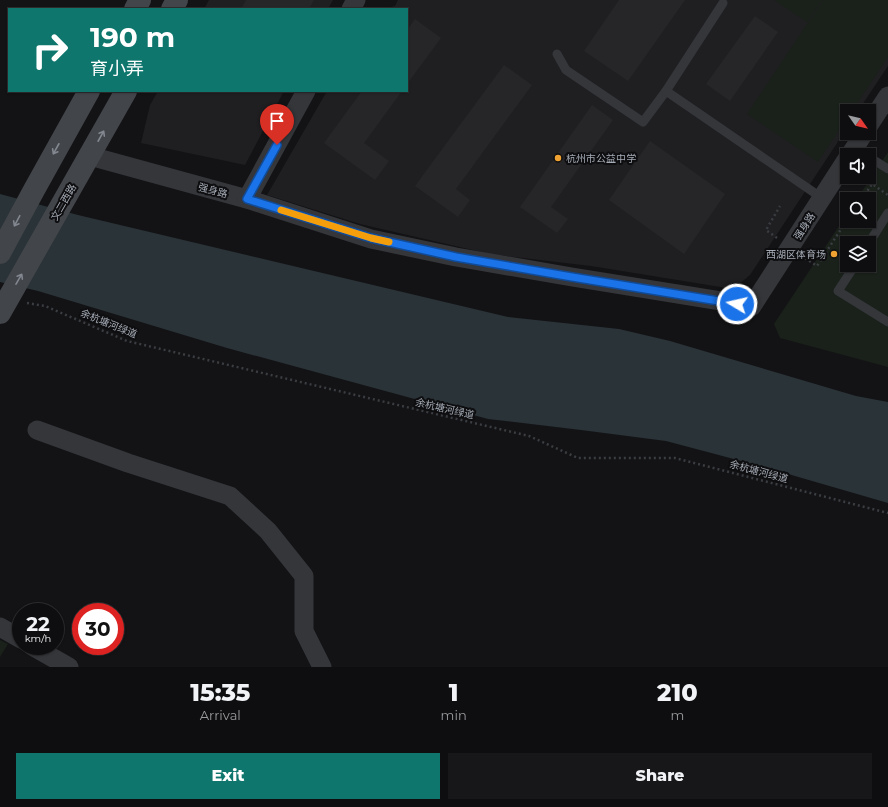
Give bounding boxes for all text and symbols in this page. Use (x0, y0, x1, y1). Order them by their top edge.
text: 190 m (90, 20, 175, 54)
icon: right (24, 24, 76, 76)
text: 育小弄 (90, 58, 144, 80)
pin (260, 104, 294, 145)
north arrow (840, 104, 876, 140)
map controls (840, 104, 876, 272)
icon: arrive (266, 110, 288, 132)
one-way arrow (97, 130, 105, 142)
one-way arrow (52, 143, 60, 155)
button: sound (840, 148, 876, 184)
place label: 杭州市公益中学 (566, 152, 636, 165)
marker: 杭州市公益中学 (553, 153, 563, 163)
street label: 强身路 (197, 180, 229, 201)
street label: 文二西路 (48, 182, 79, 223)
button: search (840, 192, 876, 228)
street label: 强身路 (791, 210, 818, 242)
one-way arrow (13, 215, 20, 227)
button: layers (840, 236, 876, 272)
place label: 西湖区体育场 (766, 248, 826, 261)
marker: 西湖区体育场 (829, 249, 839, 259)
one-way arrow (16, 273, 24, 285)
position arrow (716, 283, 758, 325)
street label: 余杭塘河绿道 (79, 306, 139, 341)
street label: 余杭塘河绿道 (414, 395, 476, 422)
street label: 余杭塘河绿道 (728, 457, 790, 486)
speed limit sign: 30 (72, 603, 124, 655)
text: 22 (26, 612, 50, 636)
text: km/h (25, 632, 51, 645)
text: 15:35 (190, 678, 250, 707)
text: 1 (449, 678, 459, 707)
text: 210 (657, 678, 698, 707)
text: Arrival (200, 707, 241, 723)
text: min (441, 707, 467, 723)
text: m (670, 707, 684, 723)
button: Exit (16, 753, 440, 799)
button: Share (448, 753, 872, 799)

